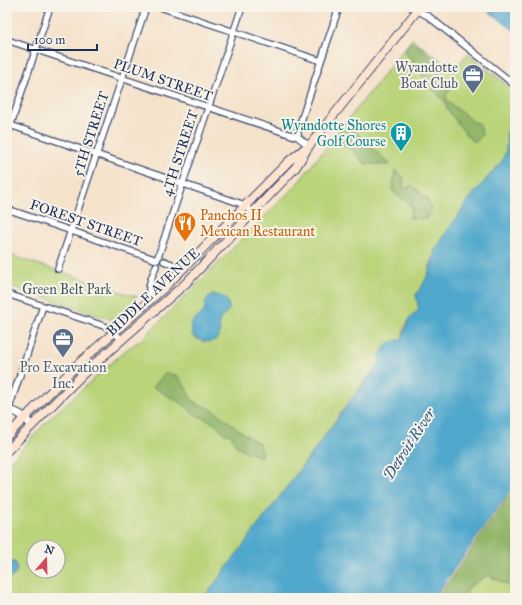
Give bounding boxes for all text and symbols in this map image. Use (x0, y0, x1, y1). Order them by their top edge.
scale bar (28, 26, 97, 52)
text: 100 m (34, 33, 65, 47)
street label: PLUM STREET (111, 55, 215, 105)
place label: Wyandotte Boat Club (395, 59, 458, 92)
office icon: Wyandotte Boat Club (460, 62, 486, 95)
street label: 5TH STREET (69, 89, 113, 179)
street label: 4TH STREET (158, 107, 202, 198)
place label: Wyandotte Shores Golf Course (281, 117, 386, 150)
building icon: Wyandotte Shores Golf Course (388, 120, 414, 153)
street label: FOREST STREET (28, 196, 145, 250)
place label: Panchos II Mexican Restaurant (200, 207, 315, 240)
restaurant icon: Panchos II Mexican Restaurant (172, 210, 198, 243)
street label: BIDDLE AVENUE (103, 244, 203, 340)
park label: Green Belt Park (22, 281, 112, 298)
office icon: Pro Excavation Inc. (50, 326, 76, 359)
place label: Pro Excavation Inc. (19, 359, 107, 392)
water label: Detroit River (379, 404, 439, 483)
north arrow (26, 539, 66, 579)
text: N (43, 542, 56, 558)

